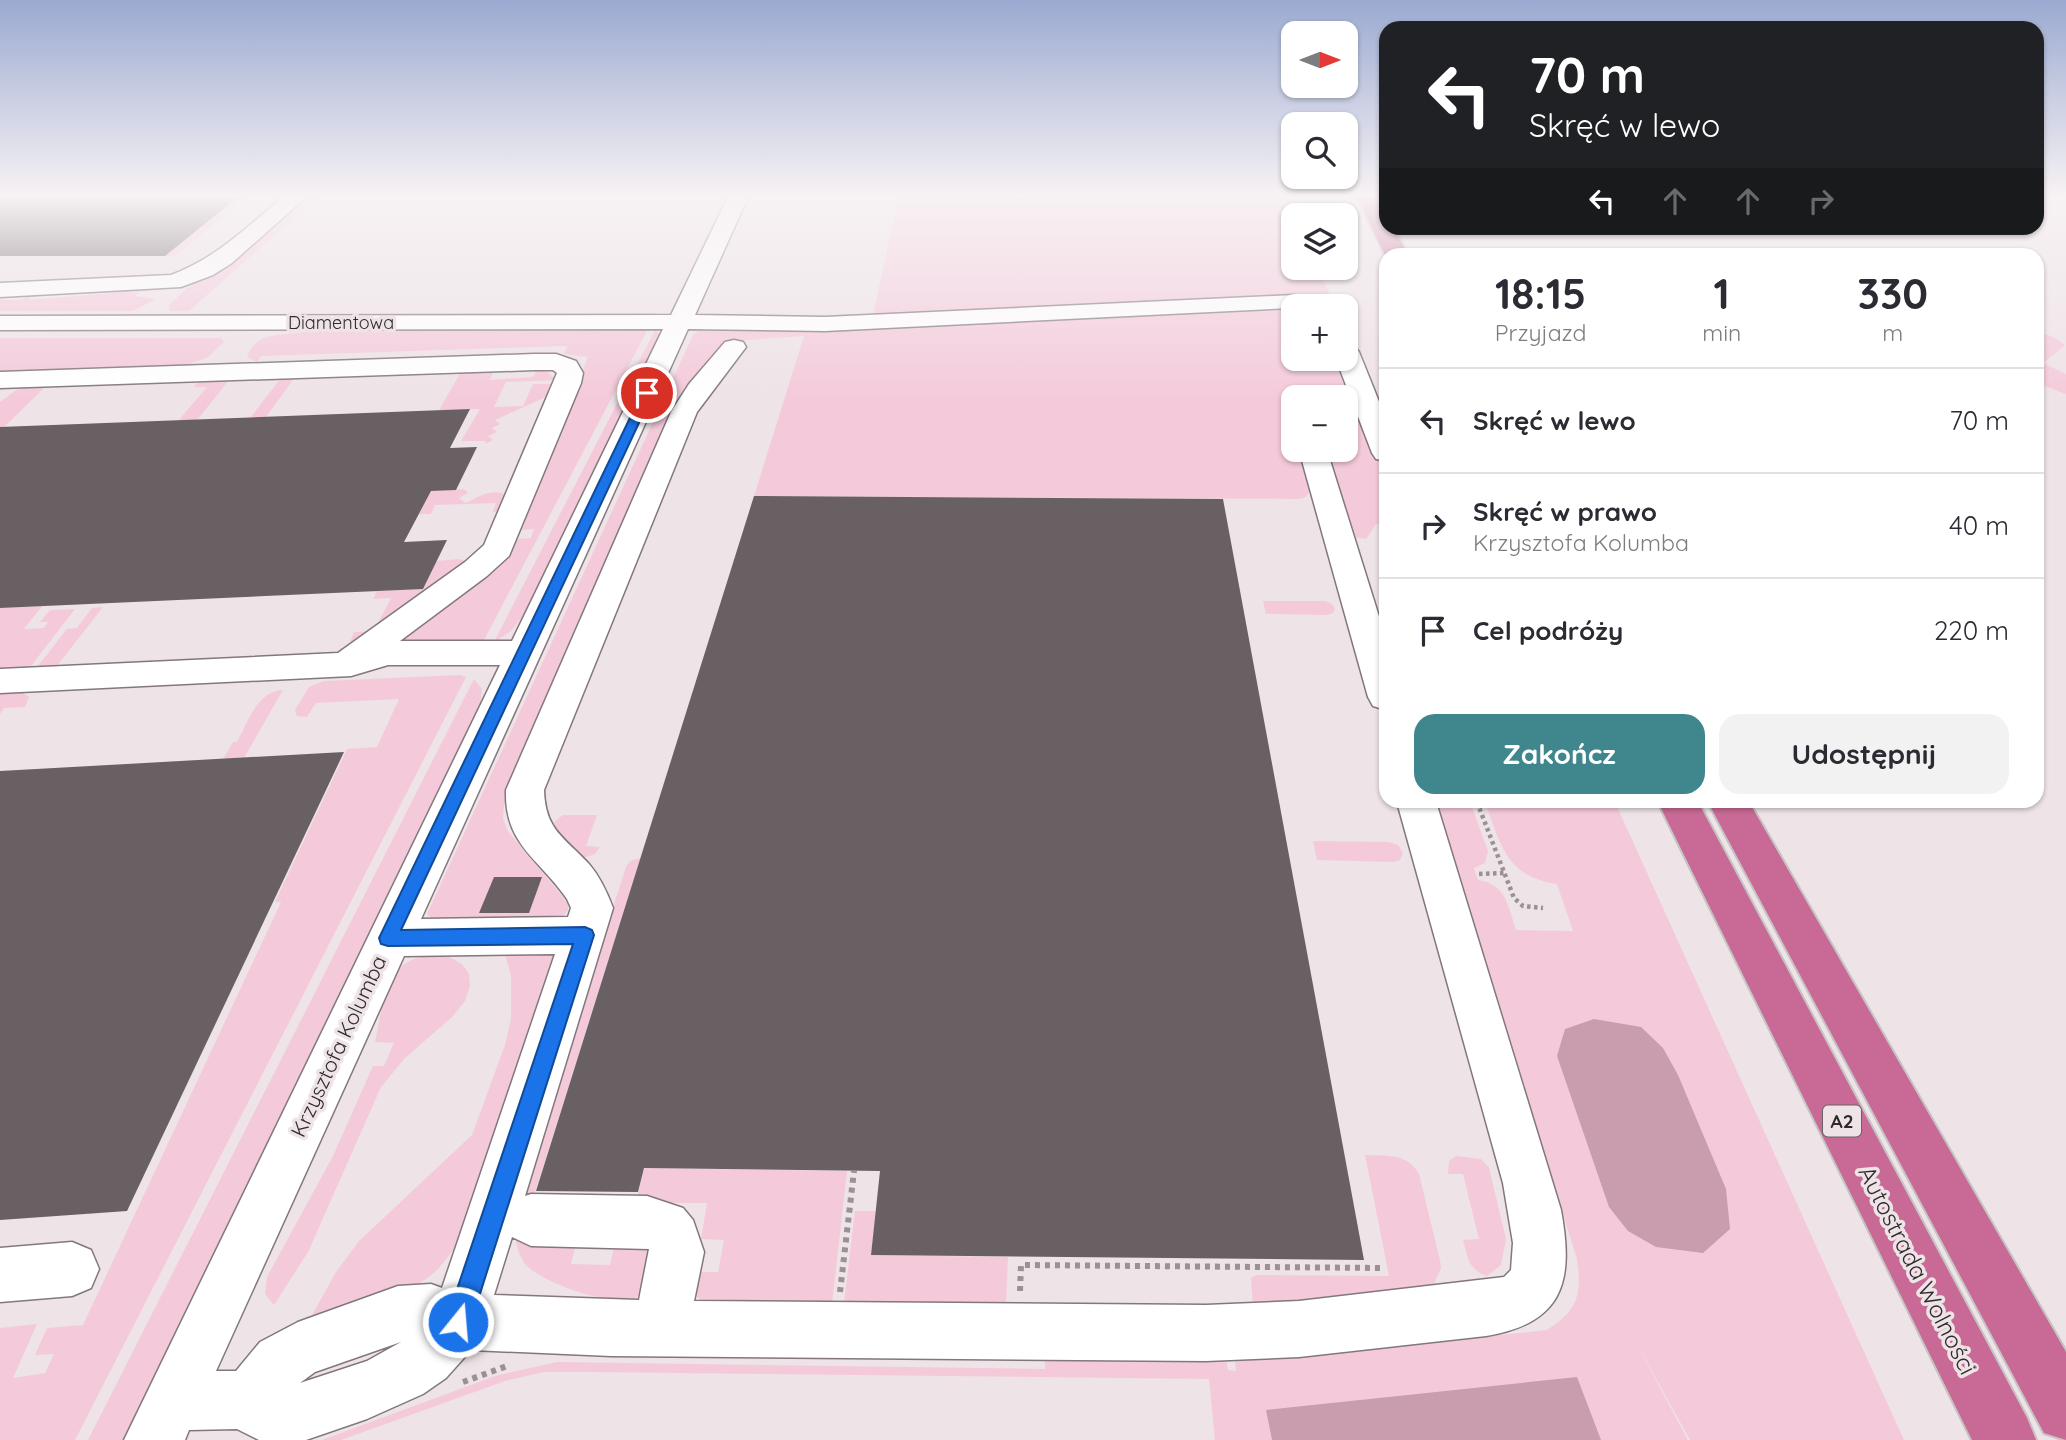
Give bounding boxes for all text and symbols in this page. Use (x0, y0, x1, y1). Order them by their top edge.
north arrow (1281, 21, 1358, 98)
map controls (1281, 21, 1358, 462)
text: 70 m (1529, 44, 1645, 105)
icon: left (1414, 49, 1505, 140)
text: Skręć w lewo (1529, 105, 1720, 145)
button: search (1281, 112, 1358, 189)
icon: left (1583, 182, 1621, 220)
icon: ahead (1656, 182, 1694, 220)
icon: ahead (1729, 182, 1767, 220)
icon: right (1802, 182, 1840, 220)
button: layers (1281, 203, 1358, 280)
text: 18:15 (1495, 267, 1586, 320)
text: 1 (1714, 267, 1730, 320)
text: 330 (1857, 267, 1928, 320)
button: + (1281, 294, 1358, 371)
street label: Diamentowa (288, 311, 394, 334)
text: Przyjazd (1495, 318, 1586, 347)
text: min (1702, 318, 1741, 347)
text: m (1882, 318, 1903, 347)
pin (617, 363, 677, 423)
icon: arrive (628, 374, 666, 412)
button: − (1281, 385, 1358, 462)
icon: left (1414, 402, 1452, 440)
text: Skręć w lewo (1473, 404, 1636, 437)
text: 70 m (1949, 404, 2009, 437)
text: Skręć w prawo (1473, 495, 1657, 528)
icon: right (1414, 507, 1452, 545)
text: 40 m (1949, 509, 2009, 542)
text: Krzysztofa Kolumba (1473, 528, 1689, 557)
icon: arrive (1414, 612, 1452, 650)
text: Cel podróży (1473, 614, 1623, 647)
text: 220 m (1934, 614, 2009, 647)
button: Zakończ (1414, 714, 1705, 794)
button: Udostępnij (1719, 714, 2009, 794)
street label: Krzysztofa Kolumba (285, 951, 391, 1141)
road number: A2 (1823, 1106, 1861, 1136)
street label: Autostrada Wolności (1852, 1161, 1984, 1379)
position arrow (421, 1285, 495, 1359)

